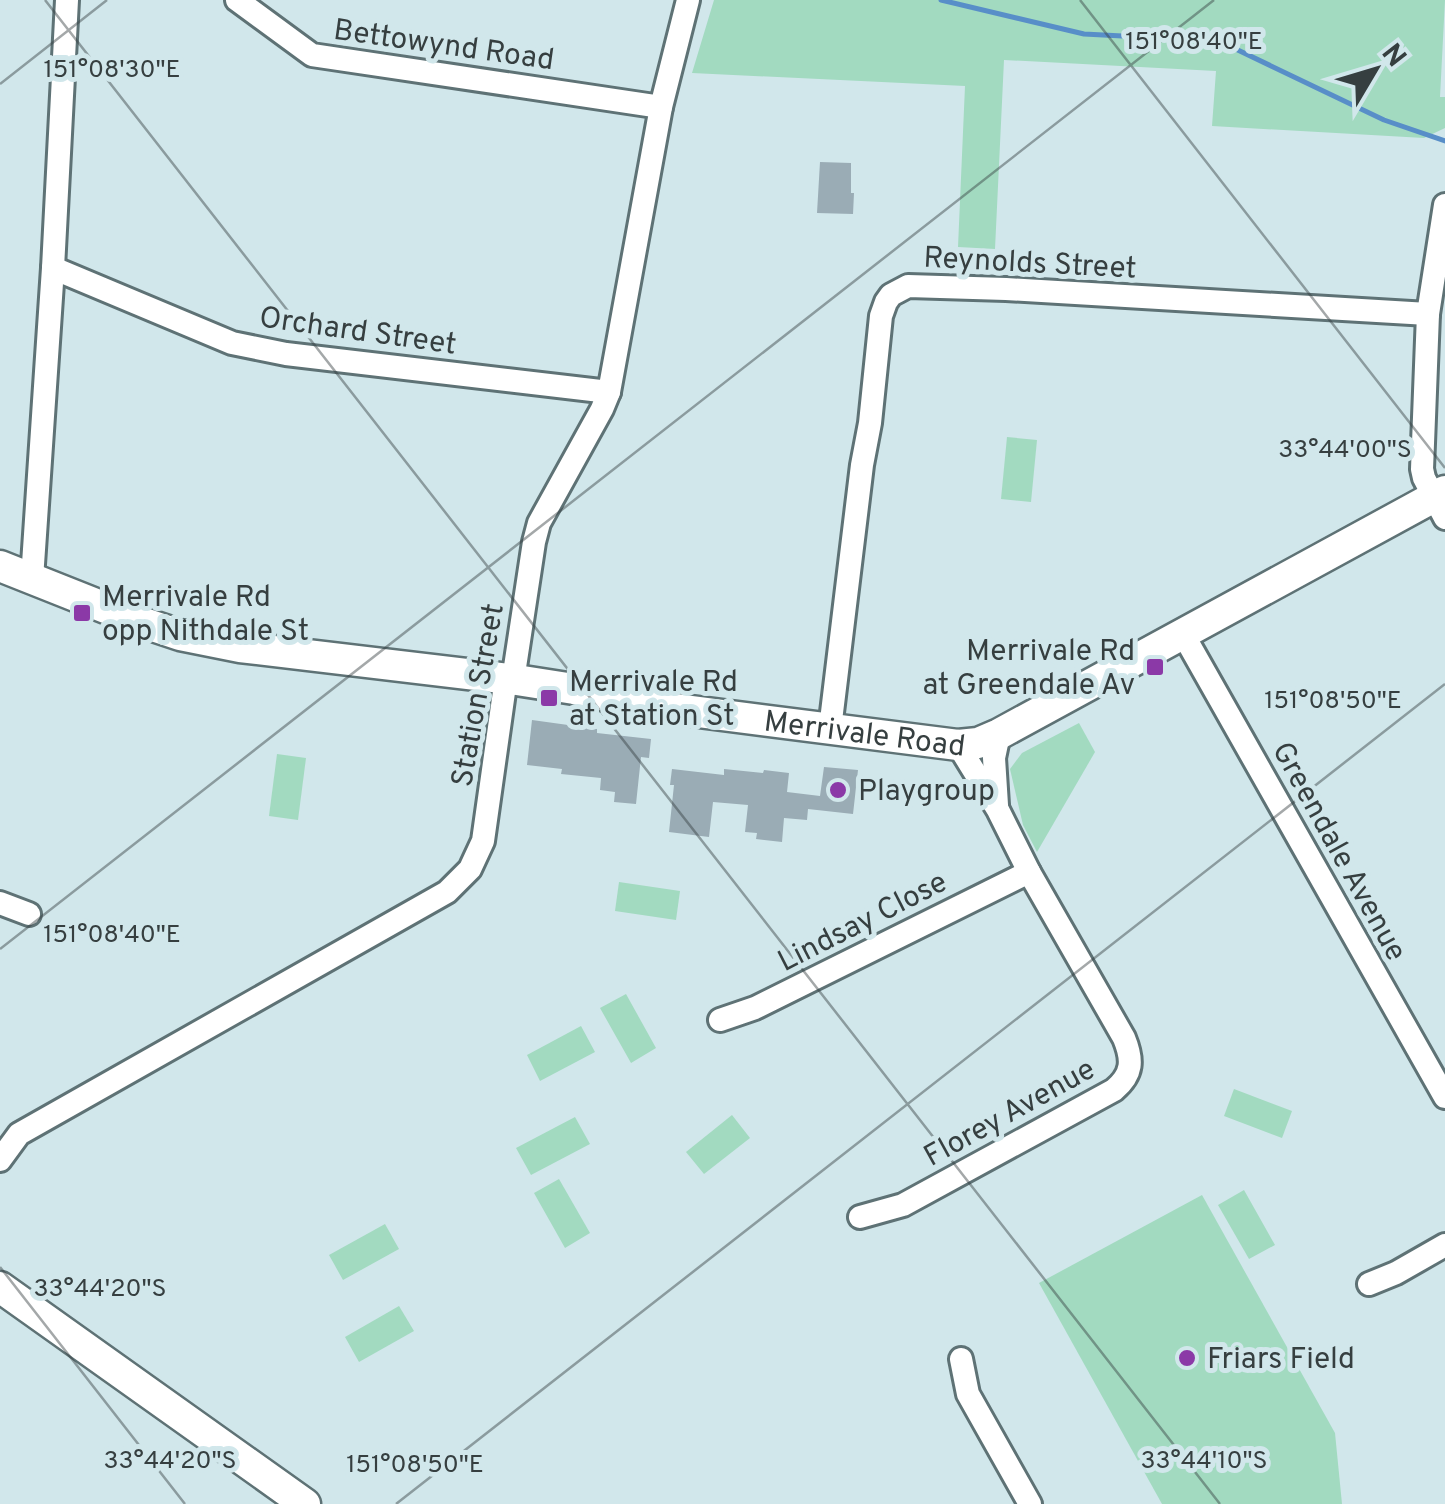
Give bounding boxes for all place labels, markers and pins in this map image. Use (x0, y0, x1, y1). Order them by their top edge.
place label: Merrivale Rd opp Nithdale St (102, 580, 309, 651)
marker: Merrivale Rd opp Nithdale St (71, 602, 93, 624)
place label: Merrivale Rd at Greendale Av (923, 634, 1135, 705)
marker: Merrivale Rd at Greendale Av (1144, 656, 1166, 678)
place label: Merrivale Rd at Station St (569, 665, 738, 736)
marker: Merrivale Rd at Station St (538, 687, 560, 709)
place label: Playgroup (858, 774, 995, 811)
marker: Playgroup (827, 779, 849, 801)
place label: Friars Field (1207, 1342, 1355, 1379)
marker: Friars Field (1176, 1347, 1198, 1369)

